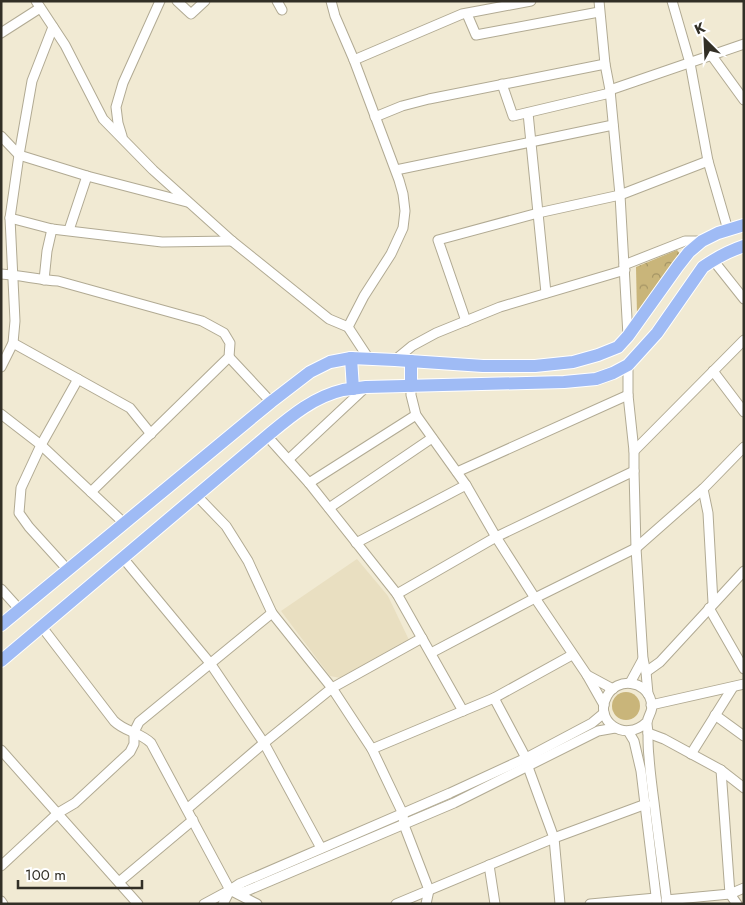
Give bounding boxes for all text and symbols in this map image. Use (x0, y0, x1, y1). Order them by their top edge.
north arrow (680, 15, 730, 65)
text: K (691, 17, 708, 39)
scale bar (18, 858, 141, 890)
text: 100 m (25, 864, 66, 886)

